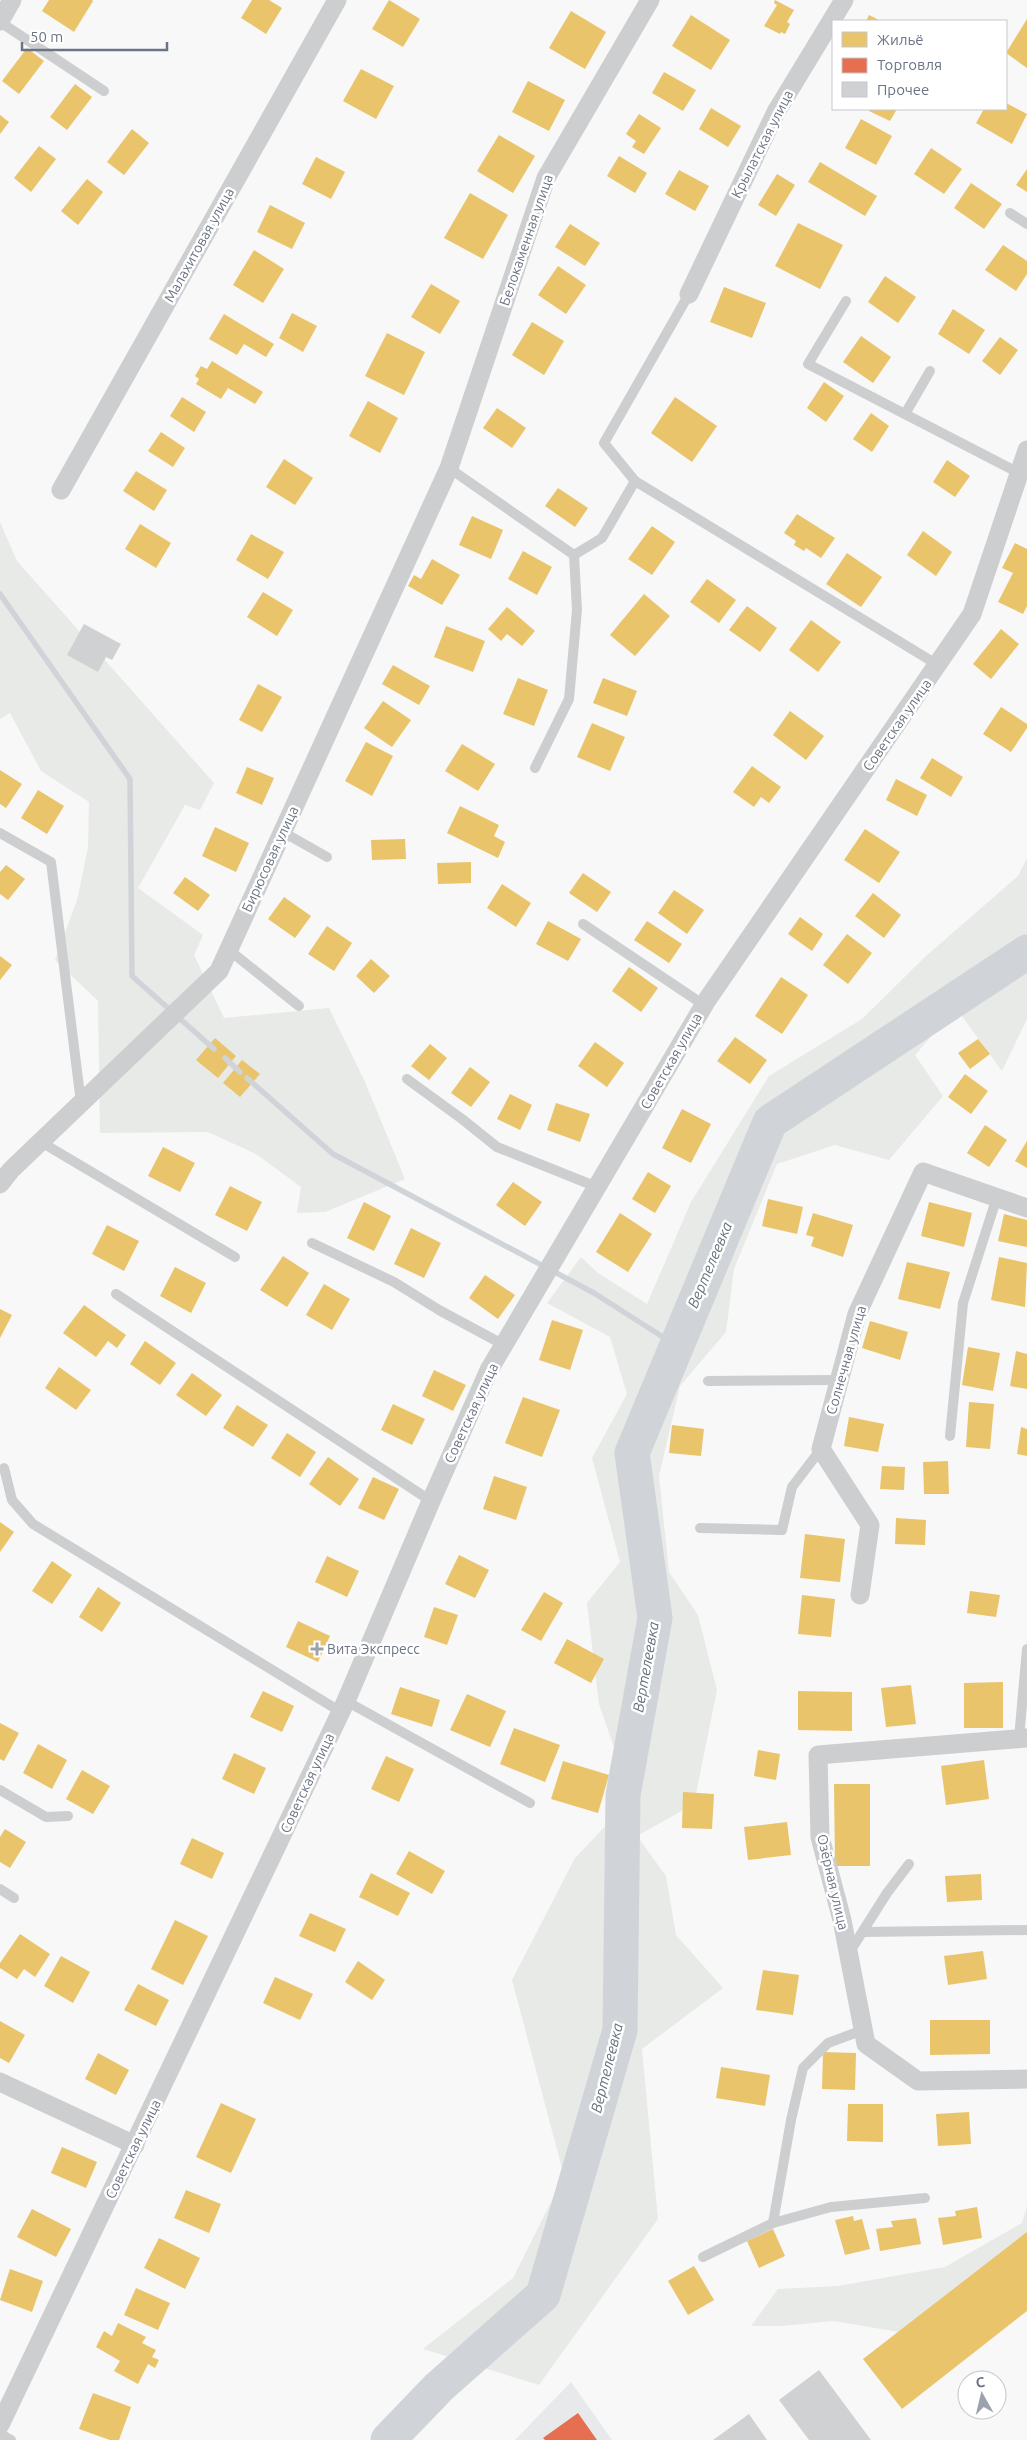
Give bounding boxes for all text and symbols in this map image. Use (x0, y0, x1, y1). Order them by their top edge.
scale bar (22, 20, 168, 52)
legend (832, 20, 1007, 110)
text: 50 m (30, 28, 63, 45)
text: Жильё (877, 31, 924, 48)
text: Торговля (877, 56, 942, 73)
text: Прочее (877, 81, 929, 98)
street label: Крылатская улица (728, 87, 796, 201)
street label: Белокаменная улица (496, 172, 556, 308)
street label: Малахитовая улица (161, 185, 237, 305)
street label: Советская улица (859, 676, 935, 774)
street label: Бирюсовая улица (238, 804, 302, 914)
street label: Советская улица (637, 1010, 705, 1112)
water label: Вертелеевка (684, 1219, 735, 1310)
street label: Солнечная улица (823, 1304, 869, 1416)
street label: Советская улица (441, 1361, 501, 1465)
water label: Вертелеевка (629, 1620, 662, 1714)
place label: Вита Экспресс (327, 1641, 420, 1657)
marker: Вита Экспресс (311, 1643, 323, 1655)
street label: Советская улица (277, 1731, 337, 1835)
street label: Озёрная улица (814, 1832, 852, 1932)
water label: Вертелеевка (587, 2021, 626, 2114)
street label: Советская улица (102, 2097, 164, 2201)
north arrow (957, 2370, 1007, 2420)
text: С (975, 2374, 986, 2391)

